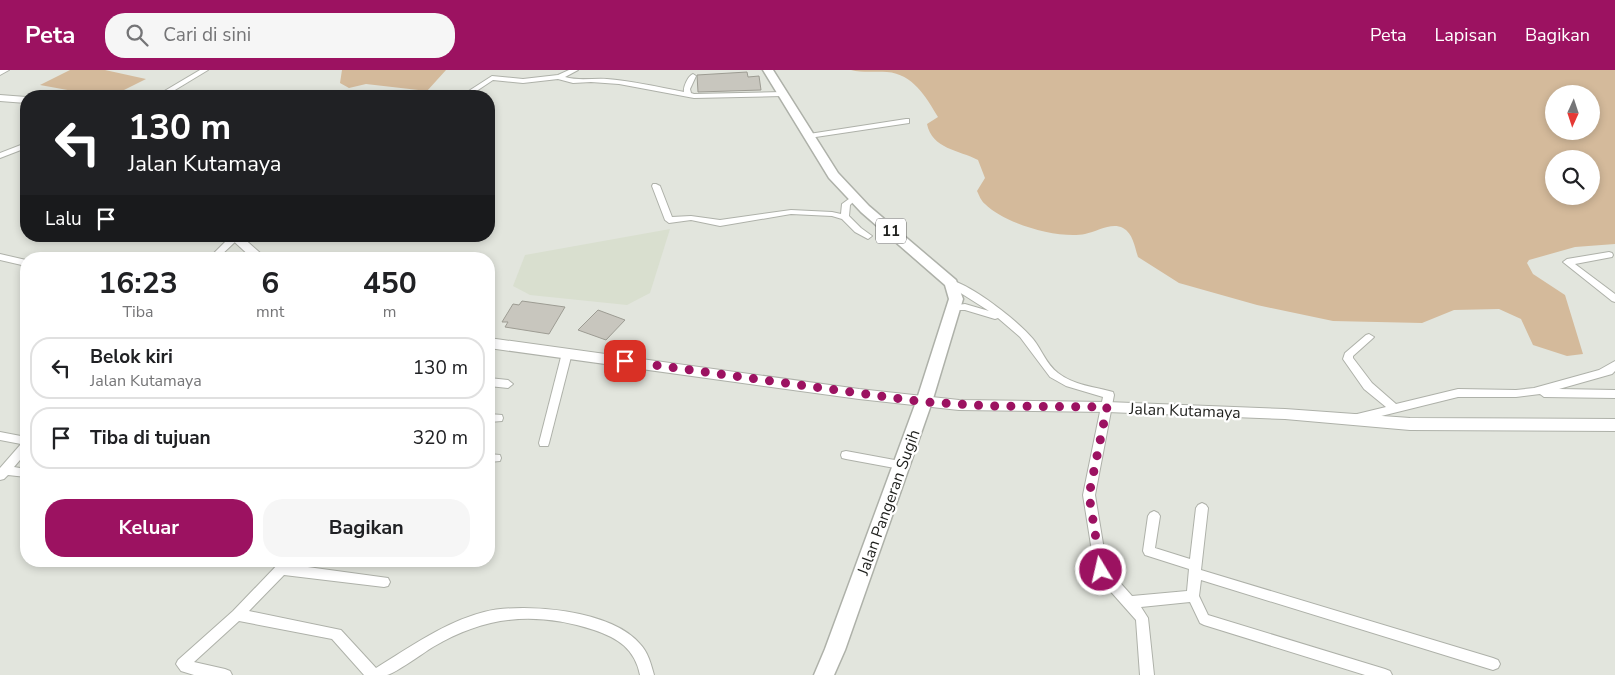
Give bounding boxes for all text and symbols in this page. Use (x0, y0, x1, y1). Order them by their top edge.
search box (105, 13, 455, 58)
text: Peta (25, 19, 75, 51)
icon: search (123, 21, 151, 49)
text: Cari di sini (163, 22, 251, 48)
text: Peta (1370, 23, 1406, 47)
text: Lapisan (1434, 23, 1497, 47)
text: Bagikan (1525, 23, 1590, 47)
north arrow (1545, 85, 1600, 140)
map controls (1545, 85, 1600, 205)
text: 130 m (128, 104, 231, 151)
icon: left (45, 110, 110, 175)
text: Jalan Kutamaya (128, 149, 281, 179)
button: search (1545, 150, 1600, 205)
icon: arrive (92, 205, 120, 233)
text: Lalu (45, 206, 82, 232)
road number: 11 (876, 218, 906, 244)
text: 16:23 (98, 263, 178, 304)
text: 6 (261, 263, 279, 304)
text: 450 (363, 263, 417, 304)
text: Tiba (122, 301, 154, 323)
text: mnt (256, 301, 284, 323)
text: m (383, 301, 397, 323)
pin (604, 340, 646, 382)
text: Belok kiri (90, 344, 173, 370)
icon: arrive (611, 347, 639, 375)
icon: left (47, 354, 75, 382)
text: 130 m (413, 355, 468, 381)
text: Jalan Kutamaya (90, 370, 202, 392)
street label: Jalan Kutamaya (1128, 398, 1241, 424)
icon: arrive (47, 424, 75, 452)
text: Tiba di tujuan (90, 425, 211, 451)
text: 320 m (413, 425, 468, 451)
street label: Jalan Pangeran Sugih (852, 426, 926, 579)
button: Keluar (45, 499, 253, 557)
button: Bagikan (263, 499, 470, 557)
position arrow (1074, 543, 1126, 595)

